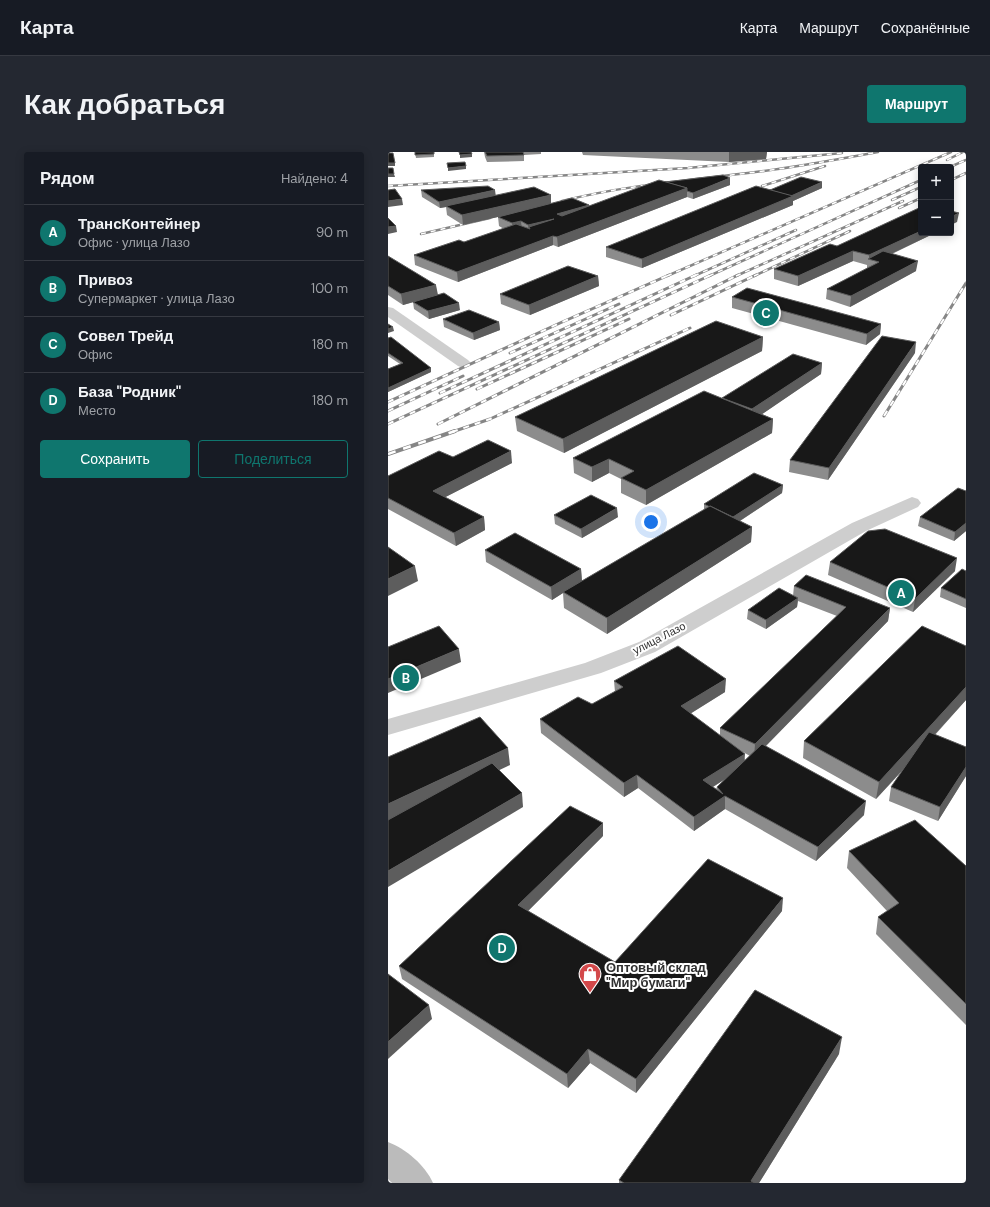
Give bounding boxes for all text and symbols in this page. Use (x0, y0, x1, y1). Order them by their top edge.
text: Карта (20, 15, 74, 40)
text: Карта (740, 19, 777, 37)
text: Маршрут (799, 19, 859, 37)
text: Сохранённые (881, 19, 970, 37)
button: Маршрут (867, 85, 966, 123)
text: Как добраться (24, 86, 225, 123)
map controls (918, 164, 954, 236)
button: + (918, 164, 954, 200)
text: Рядом (40, 167, 95, 189)
text: Найдено: 4 (281, 170, 348, 187)
button: − (918, 200, 954, 236)
text: ТрансКонтейнер (78, 214, 200, 234)
text: A (48, 224, 58, 241)
text: 90 m (316, 224, 348, 241)
text: Офис · улица Лазо (78, 234, 190, 251)
text: Привоз (78, 270, 133, 290)
text: B (49, 280, 57, 297)
text: 100 m (311, 280, 348, 297)
text: Супермаркет · улица Лазо (78, 290, 235, 307)
pin: C (753, 298, 779, 328)
text: Совел Трейд (78, 326, 173, 346)
text: C (48, 336, 58, 353)
text: 180 m (312, 336, 348, 353)
text: Офис (78, 346, 113, 363)
text: База "Родник" (78, 382, 181, 402)
text: D (48, 392, 58, 409)
text: 180 m (312, 392, 348, 409)
text: Место (78, 402, 116, 419)
button: Сохранить (40, 440, 190, 478)
button: Поделиться (198, 440, 348, 478)
your location (641, 512, 661, 532)
pin: A (888, 578, 914, 608)
street label: улица Лазо (630, 619, 688, 657)
pin: B (393, 663, 419, 693)
pin: D (489, 933, 515, 963)
place label: Оптовый склад "Мир бумаги" (606, 959, 707, 991)
shop icon: Оптовый склад "Мир бумаги" (577, 961, 603, 994)

